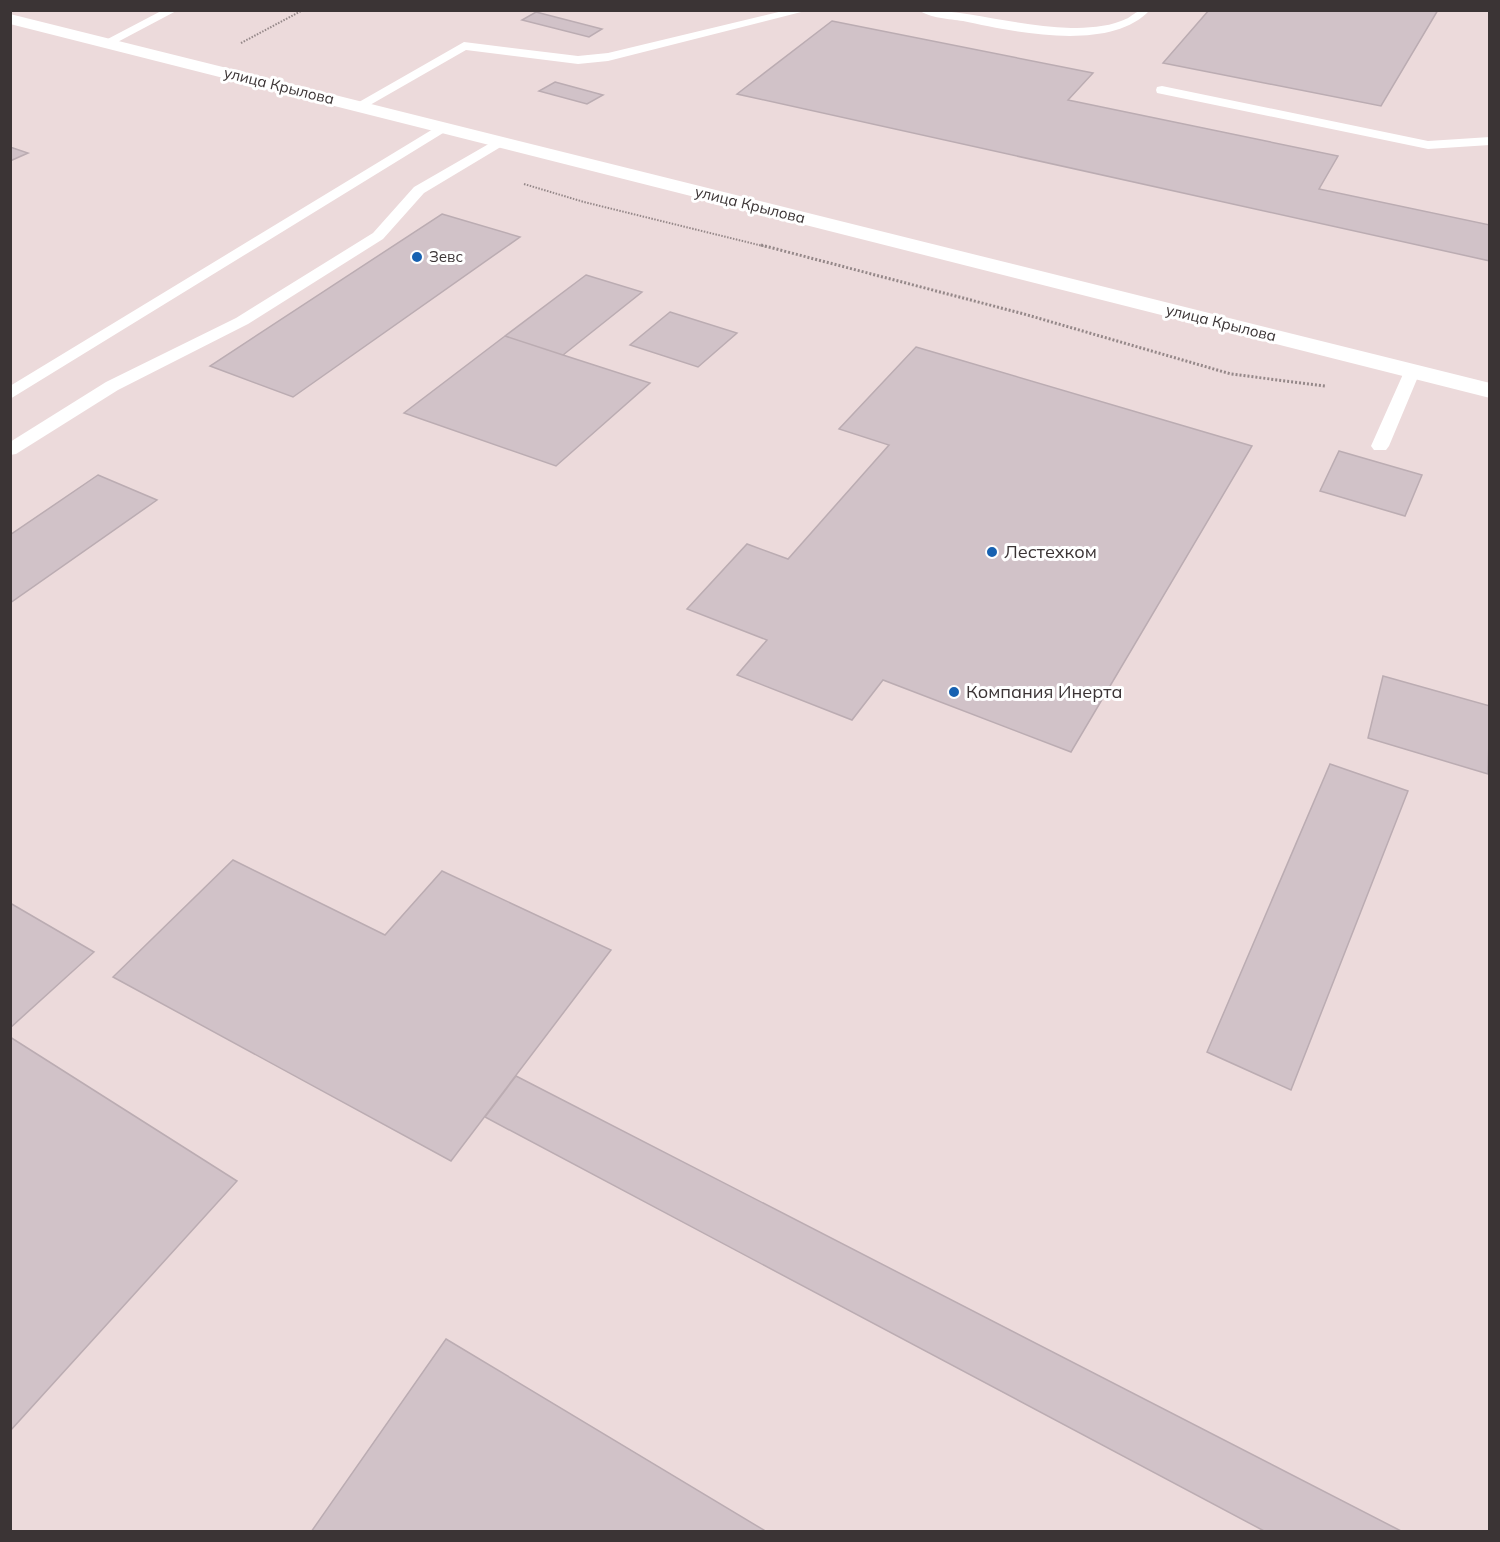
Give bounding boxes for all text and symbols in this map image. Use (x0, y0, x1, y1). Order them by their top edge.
street label: улица Крылова (222, 63, 336, 108)
street label: улица Крылова (693, 182, 807, 227)
place label: Зевс (429, 247, 463, 266)
marker: Зевс (410, 250, 424, 264)
street label: улица Крылова (1164, 300, 1278, 345)
place label: Лестехком (1004, 540, 1097, 563)
marker: Лестехком (985, 545, 999, 559)
place label: Компания Инерта (966, 680, 1122, 703)
marker: Компания Инерта (947, 685, 961, 699)

